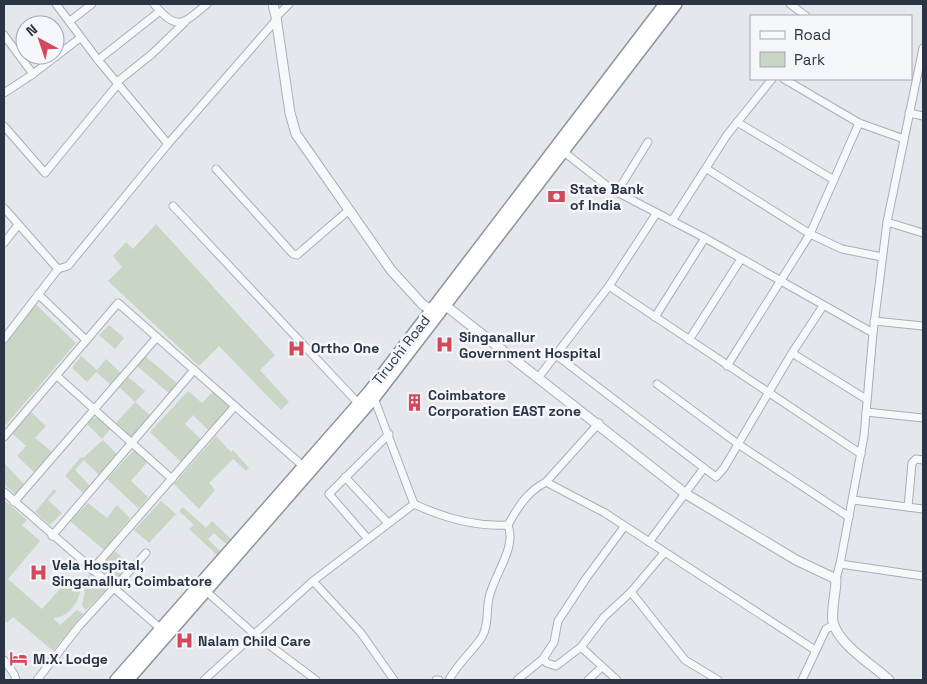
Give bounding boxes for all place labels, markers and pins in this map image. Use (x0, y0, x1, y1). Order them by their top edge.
place label: State Bank of India (570, 180, 644, 214)
bank icon: State Bank of India (546, 187, 566, 207)
place label: Singanallur Government Hospital (459, 328, 601, 362)
hospital icon: Singanallur Government Hospital (435, 335, 455, 355)
hospital icon: Ortho One (287, 338, 307, 358)
place label: Ortho One (311, 339, 379, 357)
place label: Coimbatore Corporation EAST zone (428, 386, 581, 420)
building icon: Coimbatore Corporation EAST zone (404, 393, 424, 413)
place label: Vela Hospital, Singanallur, Coimbatore (52, 556, 212, 590)
hospital icon: Vela Hospital, Singanallur, Coimbatore (28, 563, 48, 583)
hospital icon: Nalam Child Care (174, 631, 194, 651)
place label: Nalam Child Care (198, 632, 311, 650)
hotel icon: M.X. Lodge (9, 649, 29, 669)
place label: M.X. Lodge (33, 650, 108, 668)

